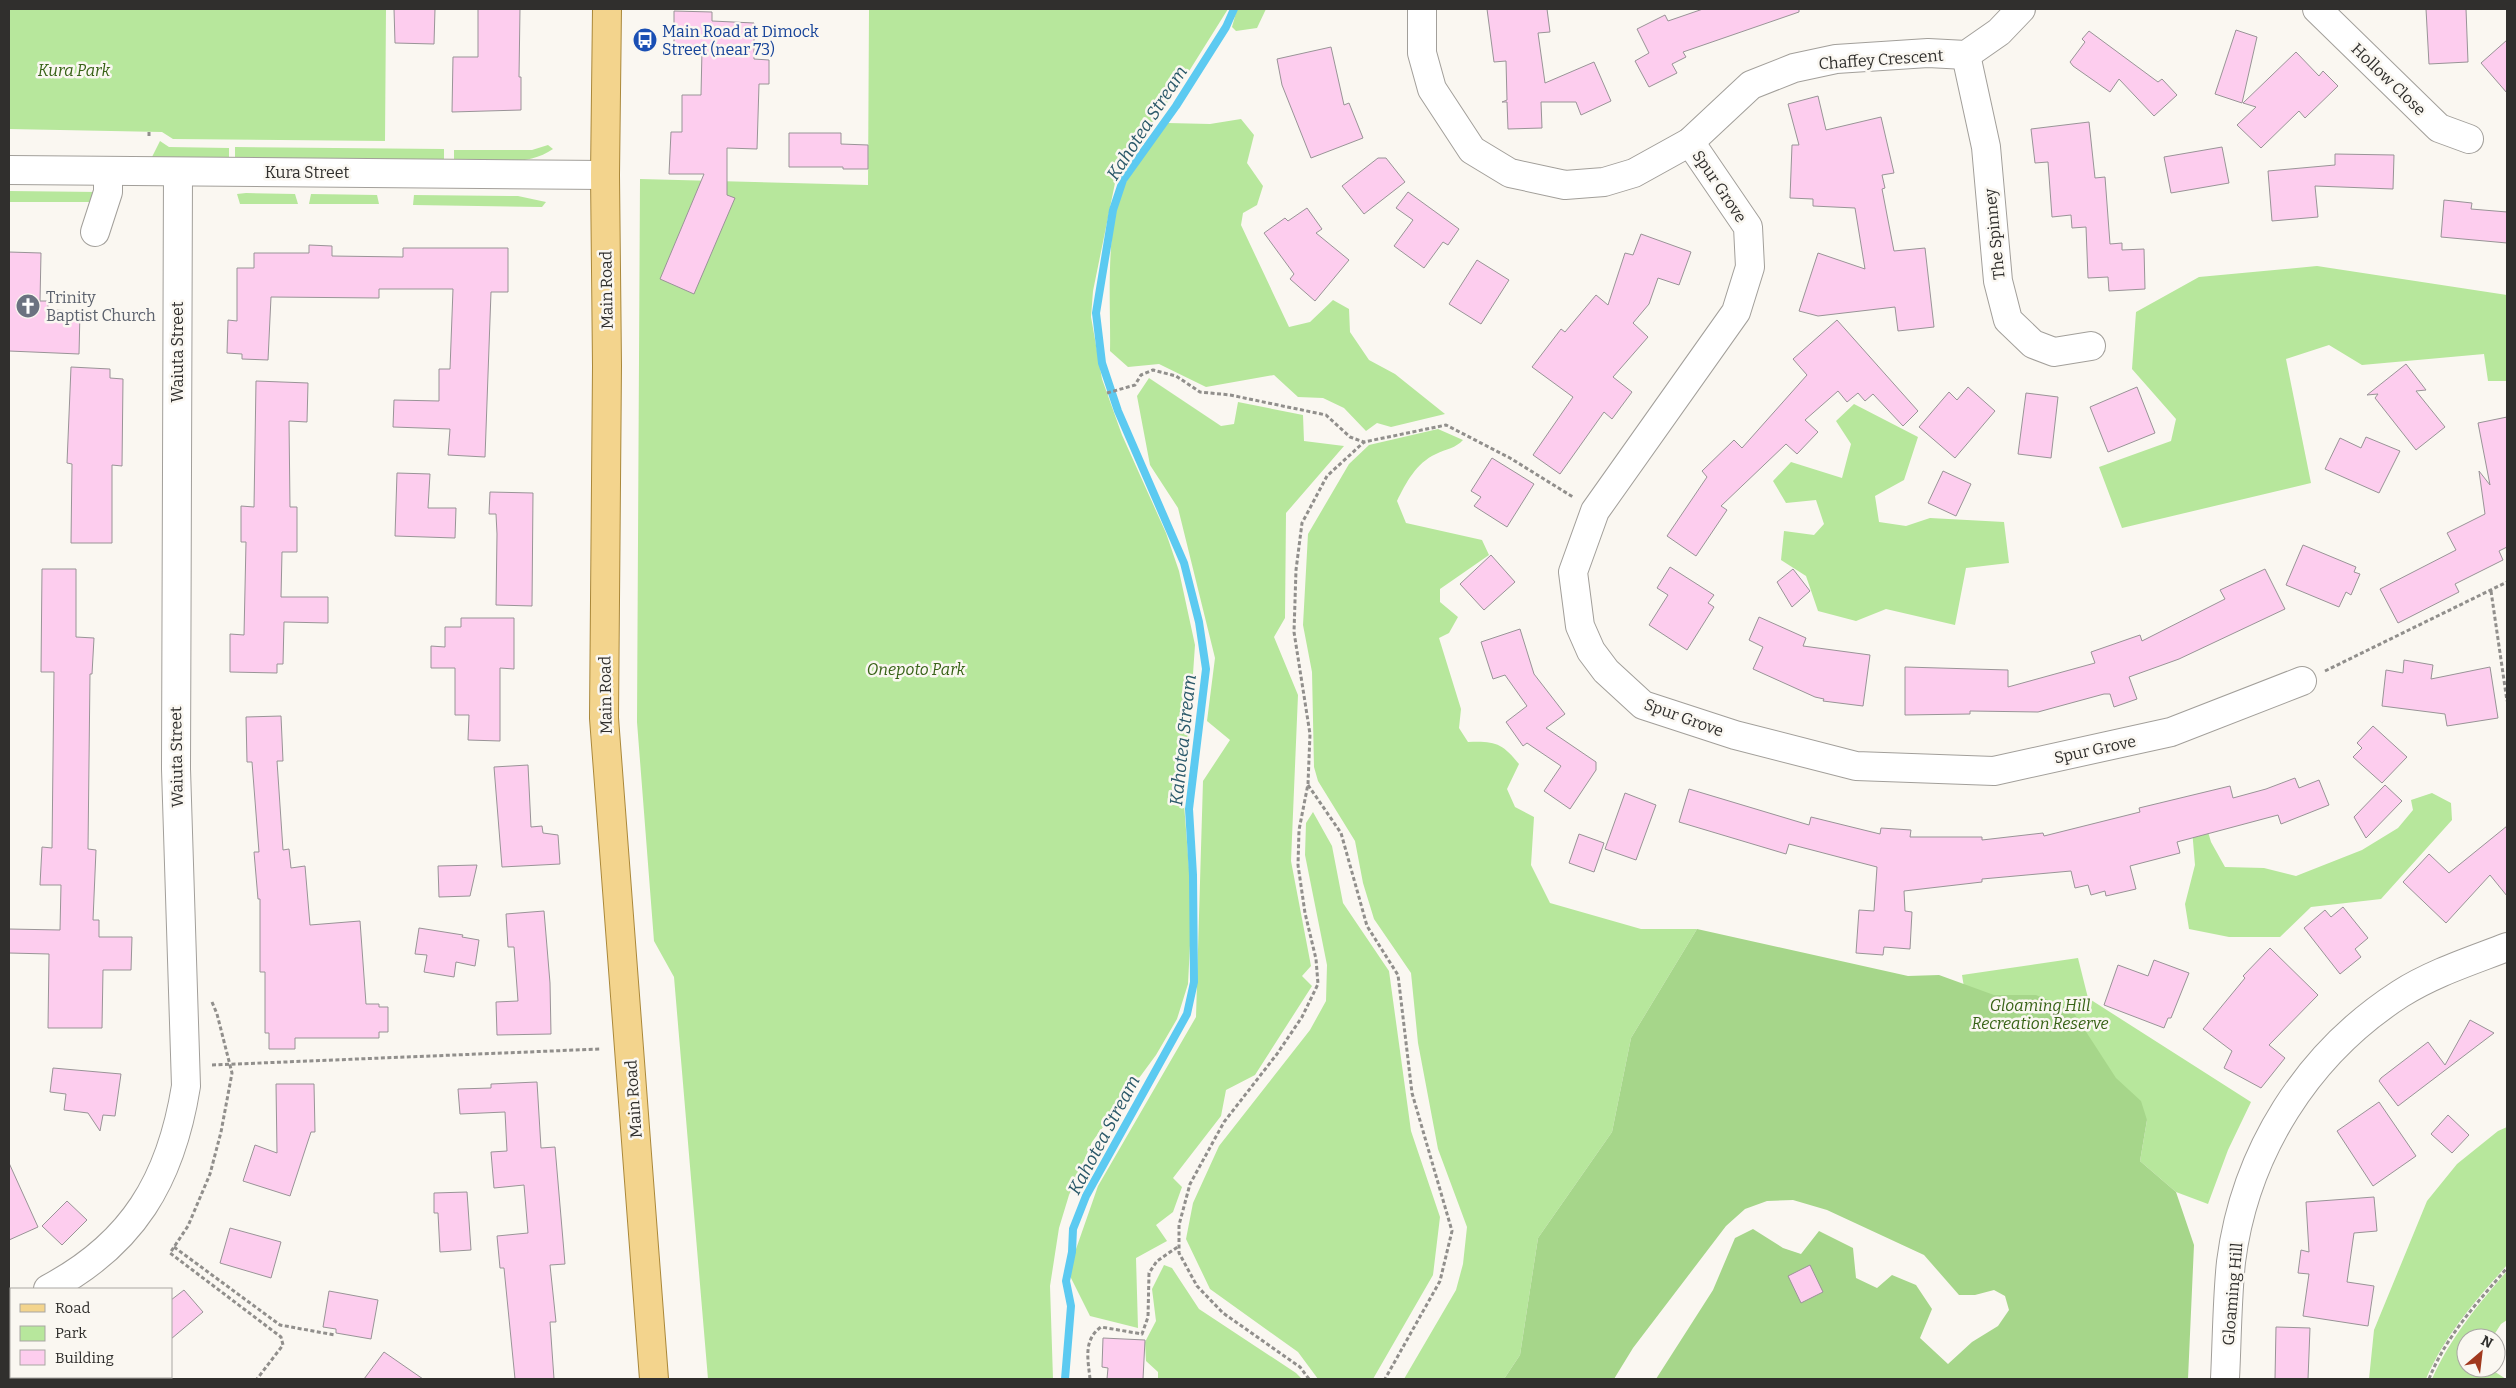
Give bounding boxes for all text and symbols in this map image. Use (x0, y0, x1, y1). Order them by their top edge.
place label: Main Road at Dimock Street (near 73) (662, 22, 819, 59)
bus stop icon: Main Road at Dimock Street (near 73) (632, 27, 658, 53)
street label: Hollow Close (2348, 39, 2430, 119)
street label: Chaffey Crescent (1818, 46, 1944, 73)
park label: Kura Park (38, 61, 110, 80)
water label: Kahotea Stream (1102, 62, 1192, 184)
street label: Spur Grove (1688, 147, 1751, 226)
street label: Kura Street (265, 163, 349, 182)
street label: The Spinney (1980, 187, 2009, 280)
street label: Main Road (596, 250, 617, 329)
place label: Trinity Baptist Church (46, 288, 156, 325)
church icon: Trinity Baptist Church (15, 293, 41, 319)
street label: Waiuta Street (168, 301, 187, 403)
street label: Main Road (595, 655, 616, 734)
park label: Onepoto Park (867, 660, 966, 679)
water label: Kahotea Stream (1165, 673, 1201, 807)
street label: Spur Grove (1642, 694, 1726, 741)
street label: Waiuta Street (166, 706, 187, 808)
street label: Spur Grove (2052, 732, 2138, 767)
park label: Gloaming Hill Recreation Reserve (1971, 996, 2109, 1033)
street label: Main Road (621, 1059, 646, 1139)
water label: Kahotea Stream (1063, 1072, 1145, 1198)
street label: Gloaming Hill (2219, 1241, 2246, 1346)
legend (10, 1288, 172, 1378)
text: Road (55, 1299, 90, 1317)
text: Park (55, 1324, 87, 1342)
north arrow (2456, 1328, 2506, 1378)
text: N (2478, 1332, 2496, 1352)
text: Building (55, 1349, 114, 1367)

